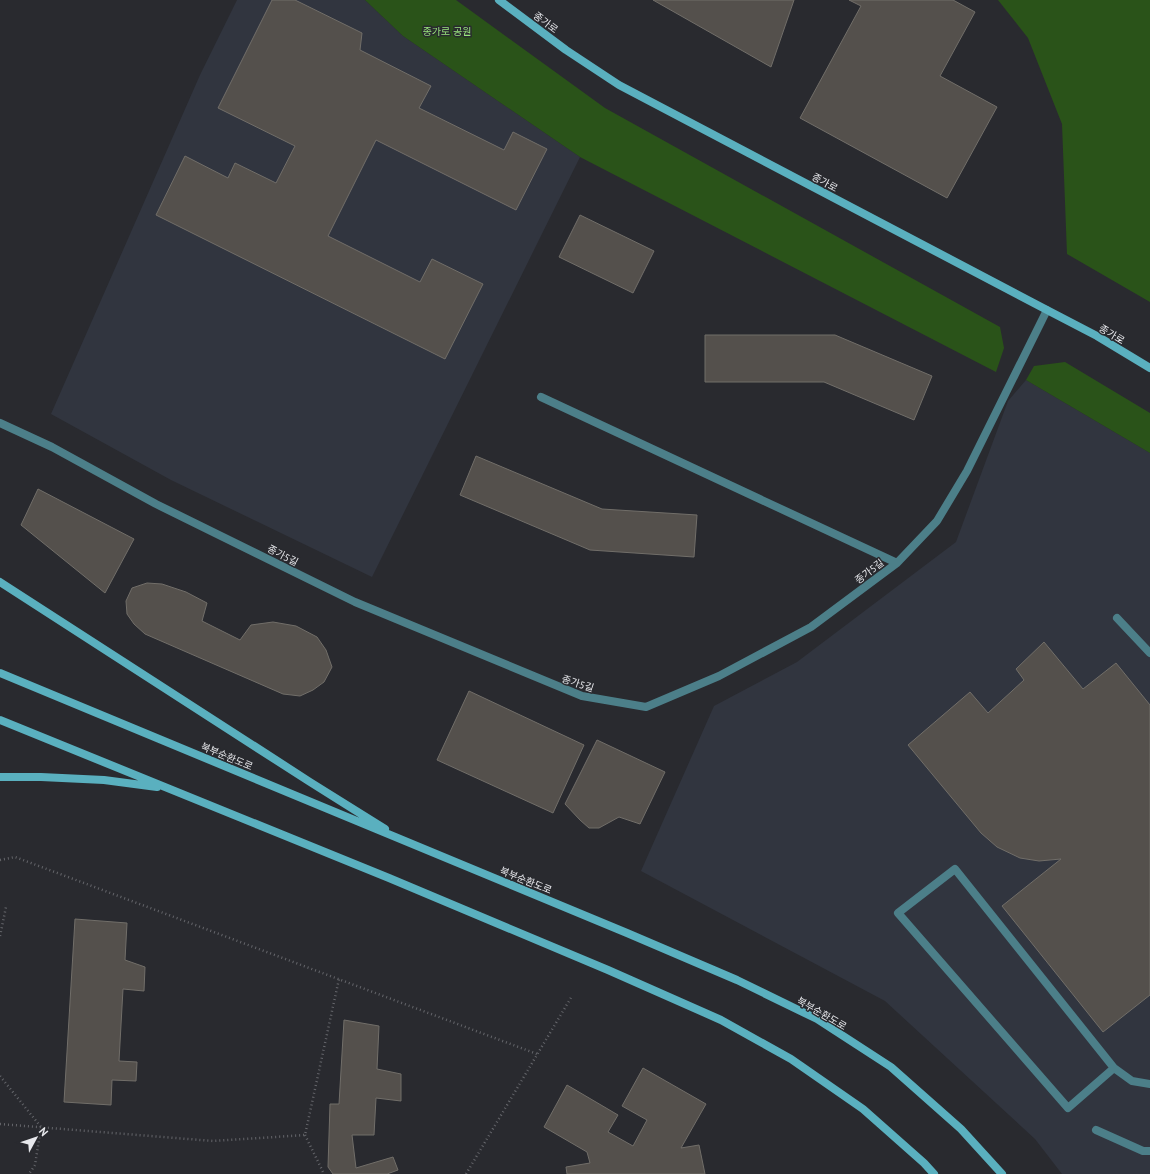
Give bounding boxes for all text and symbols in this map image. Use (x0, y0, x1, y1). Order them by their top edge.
street label: 종가로 (531, 9, 561, 36)
park label: 종가로 공원 (423, 25, 471, 38)
street label: 종가로 (810, 170, 840, 195)
street label: 종가로 (1097, 322, 1127, 347)
street label: 종가5길 (265, 542, 300, 569)
street label: 종가5길 (852, 556, 886, 587)
street label: 종가5길 (560, 672, 596, 695)
street label: 북부순환도로 (199, 740, 255, 773)
street label: 북부순환도로 (498, 864, 554, 897)
street label: 북부순환도로 (795, 994, 849, 1033)
north arrow (16, 1118, 56, 1158)
text: N (36, 1124, 51, 1139)

